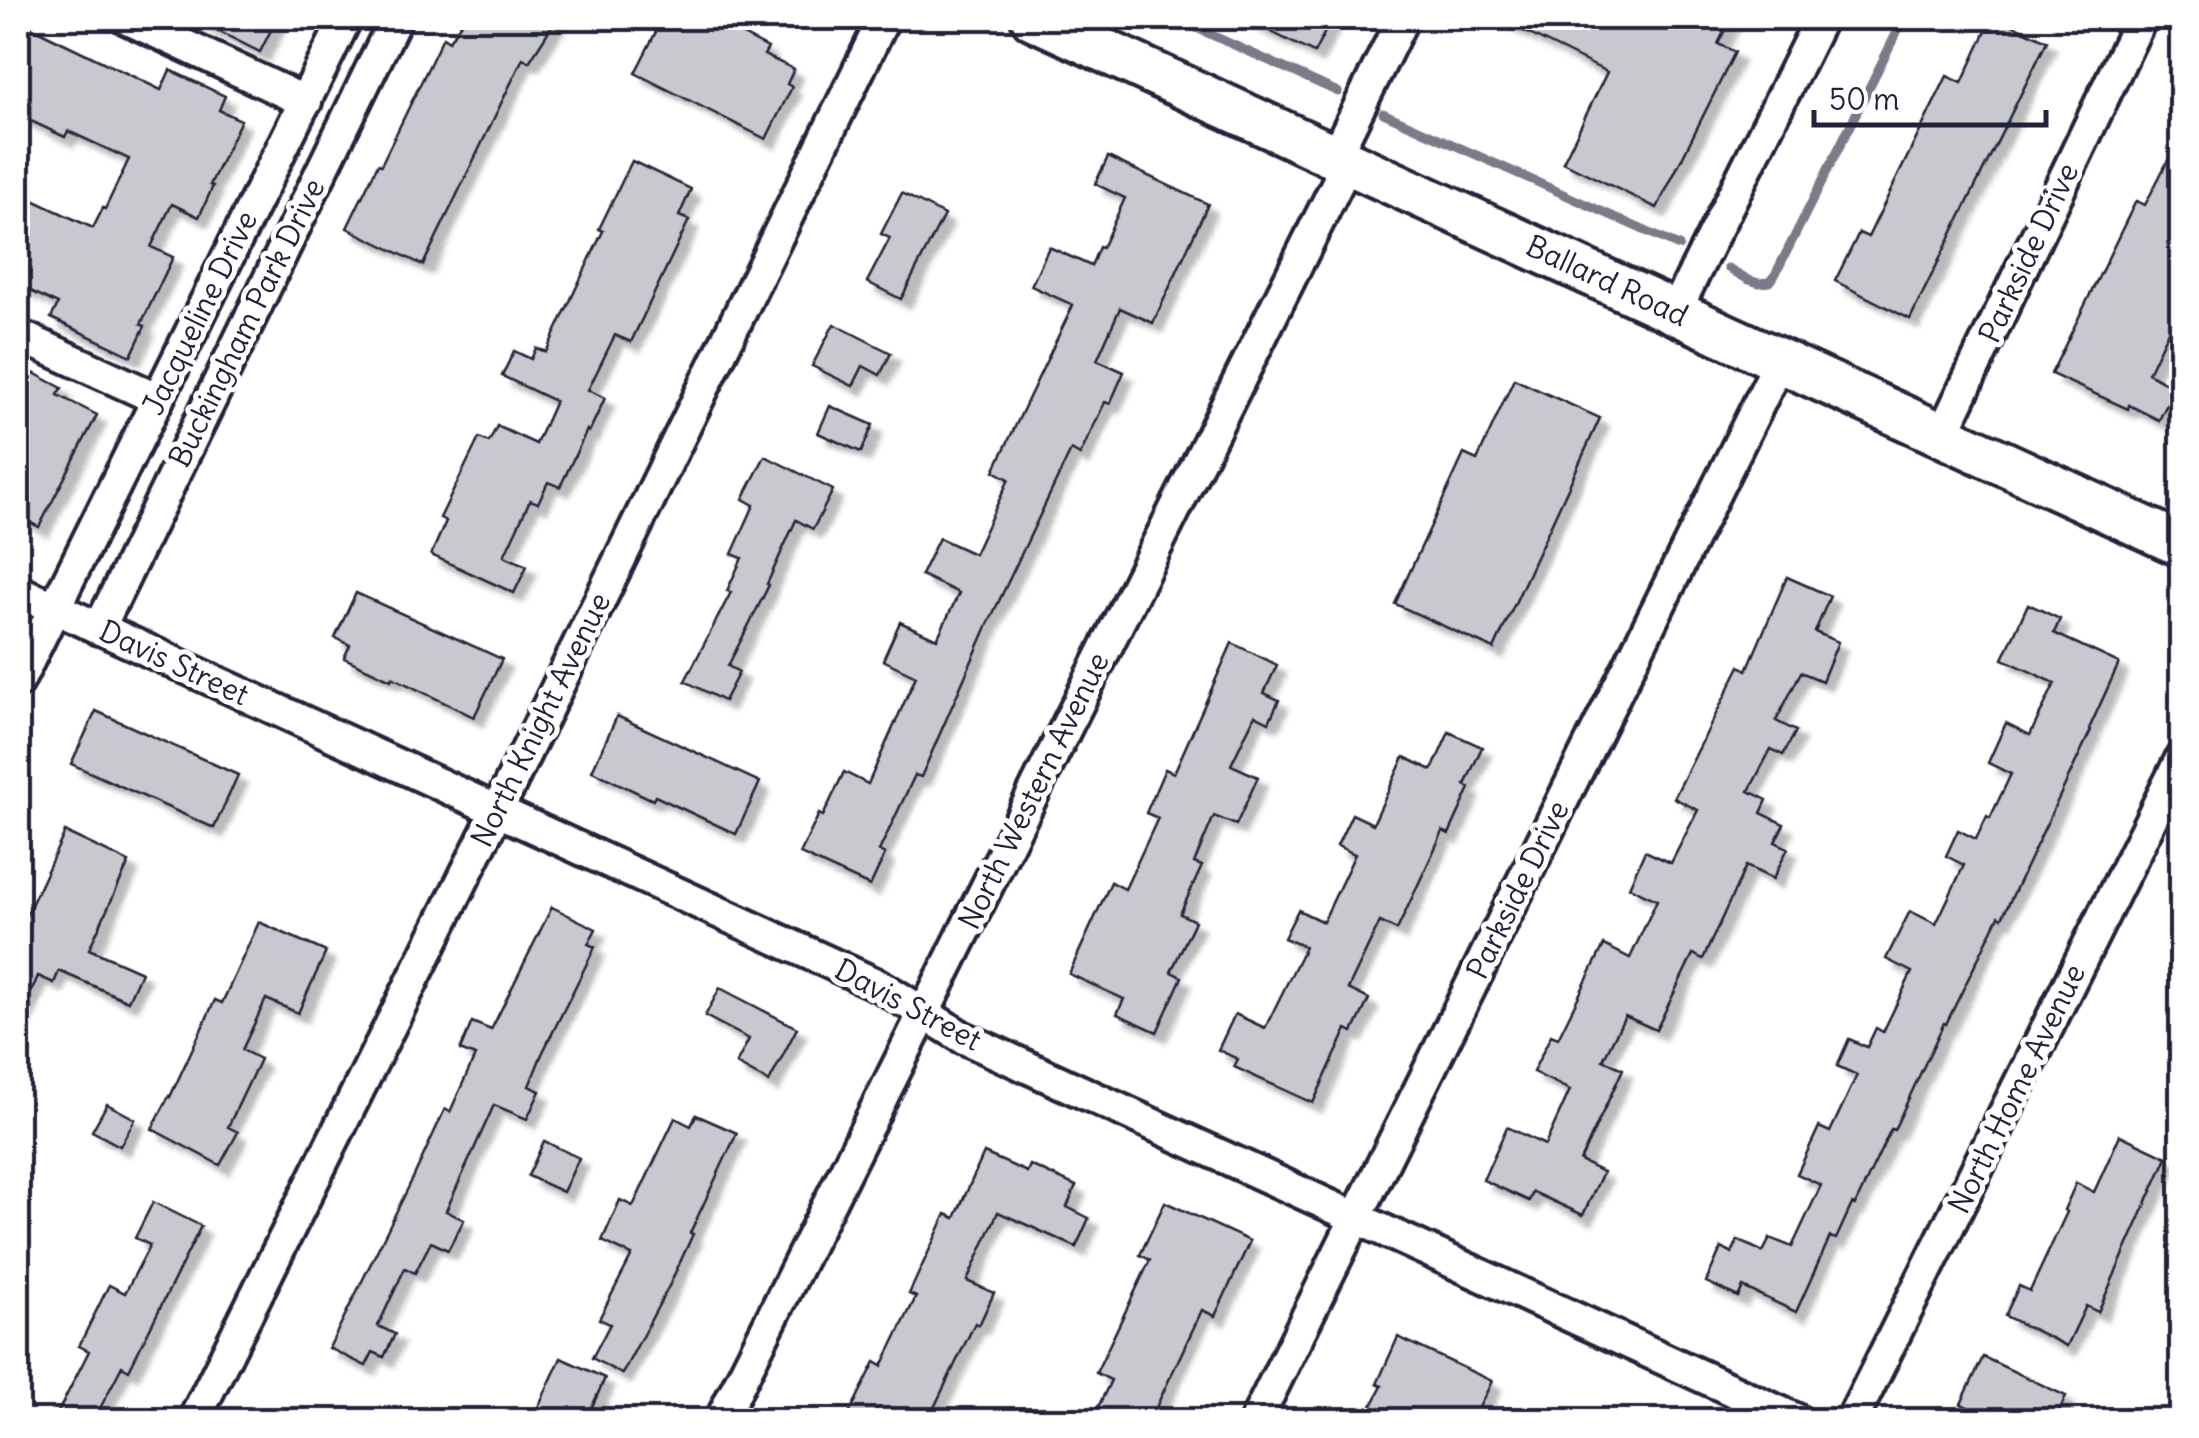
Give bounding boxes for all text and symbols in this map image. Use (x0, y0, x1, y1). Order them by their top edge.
scale bar (1814, 65, 2046, 127)
text: 50 m (1829, 80, 1899, 118)
street label: Parkside Drive (1970, 157, 2086, 349)
street label: Buckingham Park Drive (160, 172, 333, 473)
street label: Jacqueline Drive (133, 204, 265, 421)
street label: Ballard Road (1520, 226, 1694, 334)
street label: North Knight Avenue (462, 586, 618, 853)
street label: Davis Street (94, 611, 255, 713)
street label: North Western Avenue (950, 646, 1117, 935)
street label: Parkside Drive (1457, 794, 1577, 985)
street label: Davis Street (829, 950, 988, 1059)
street label: North Home Avenue (1939, 958, 2093, 1219)

